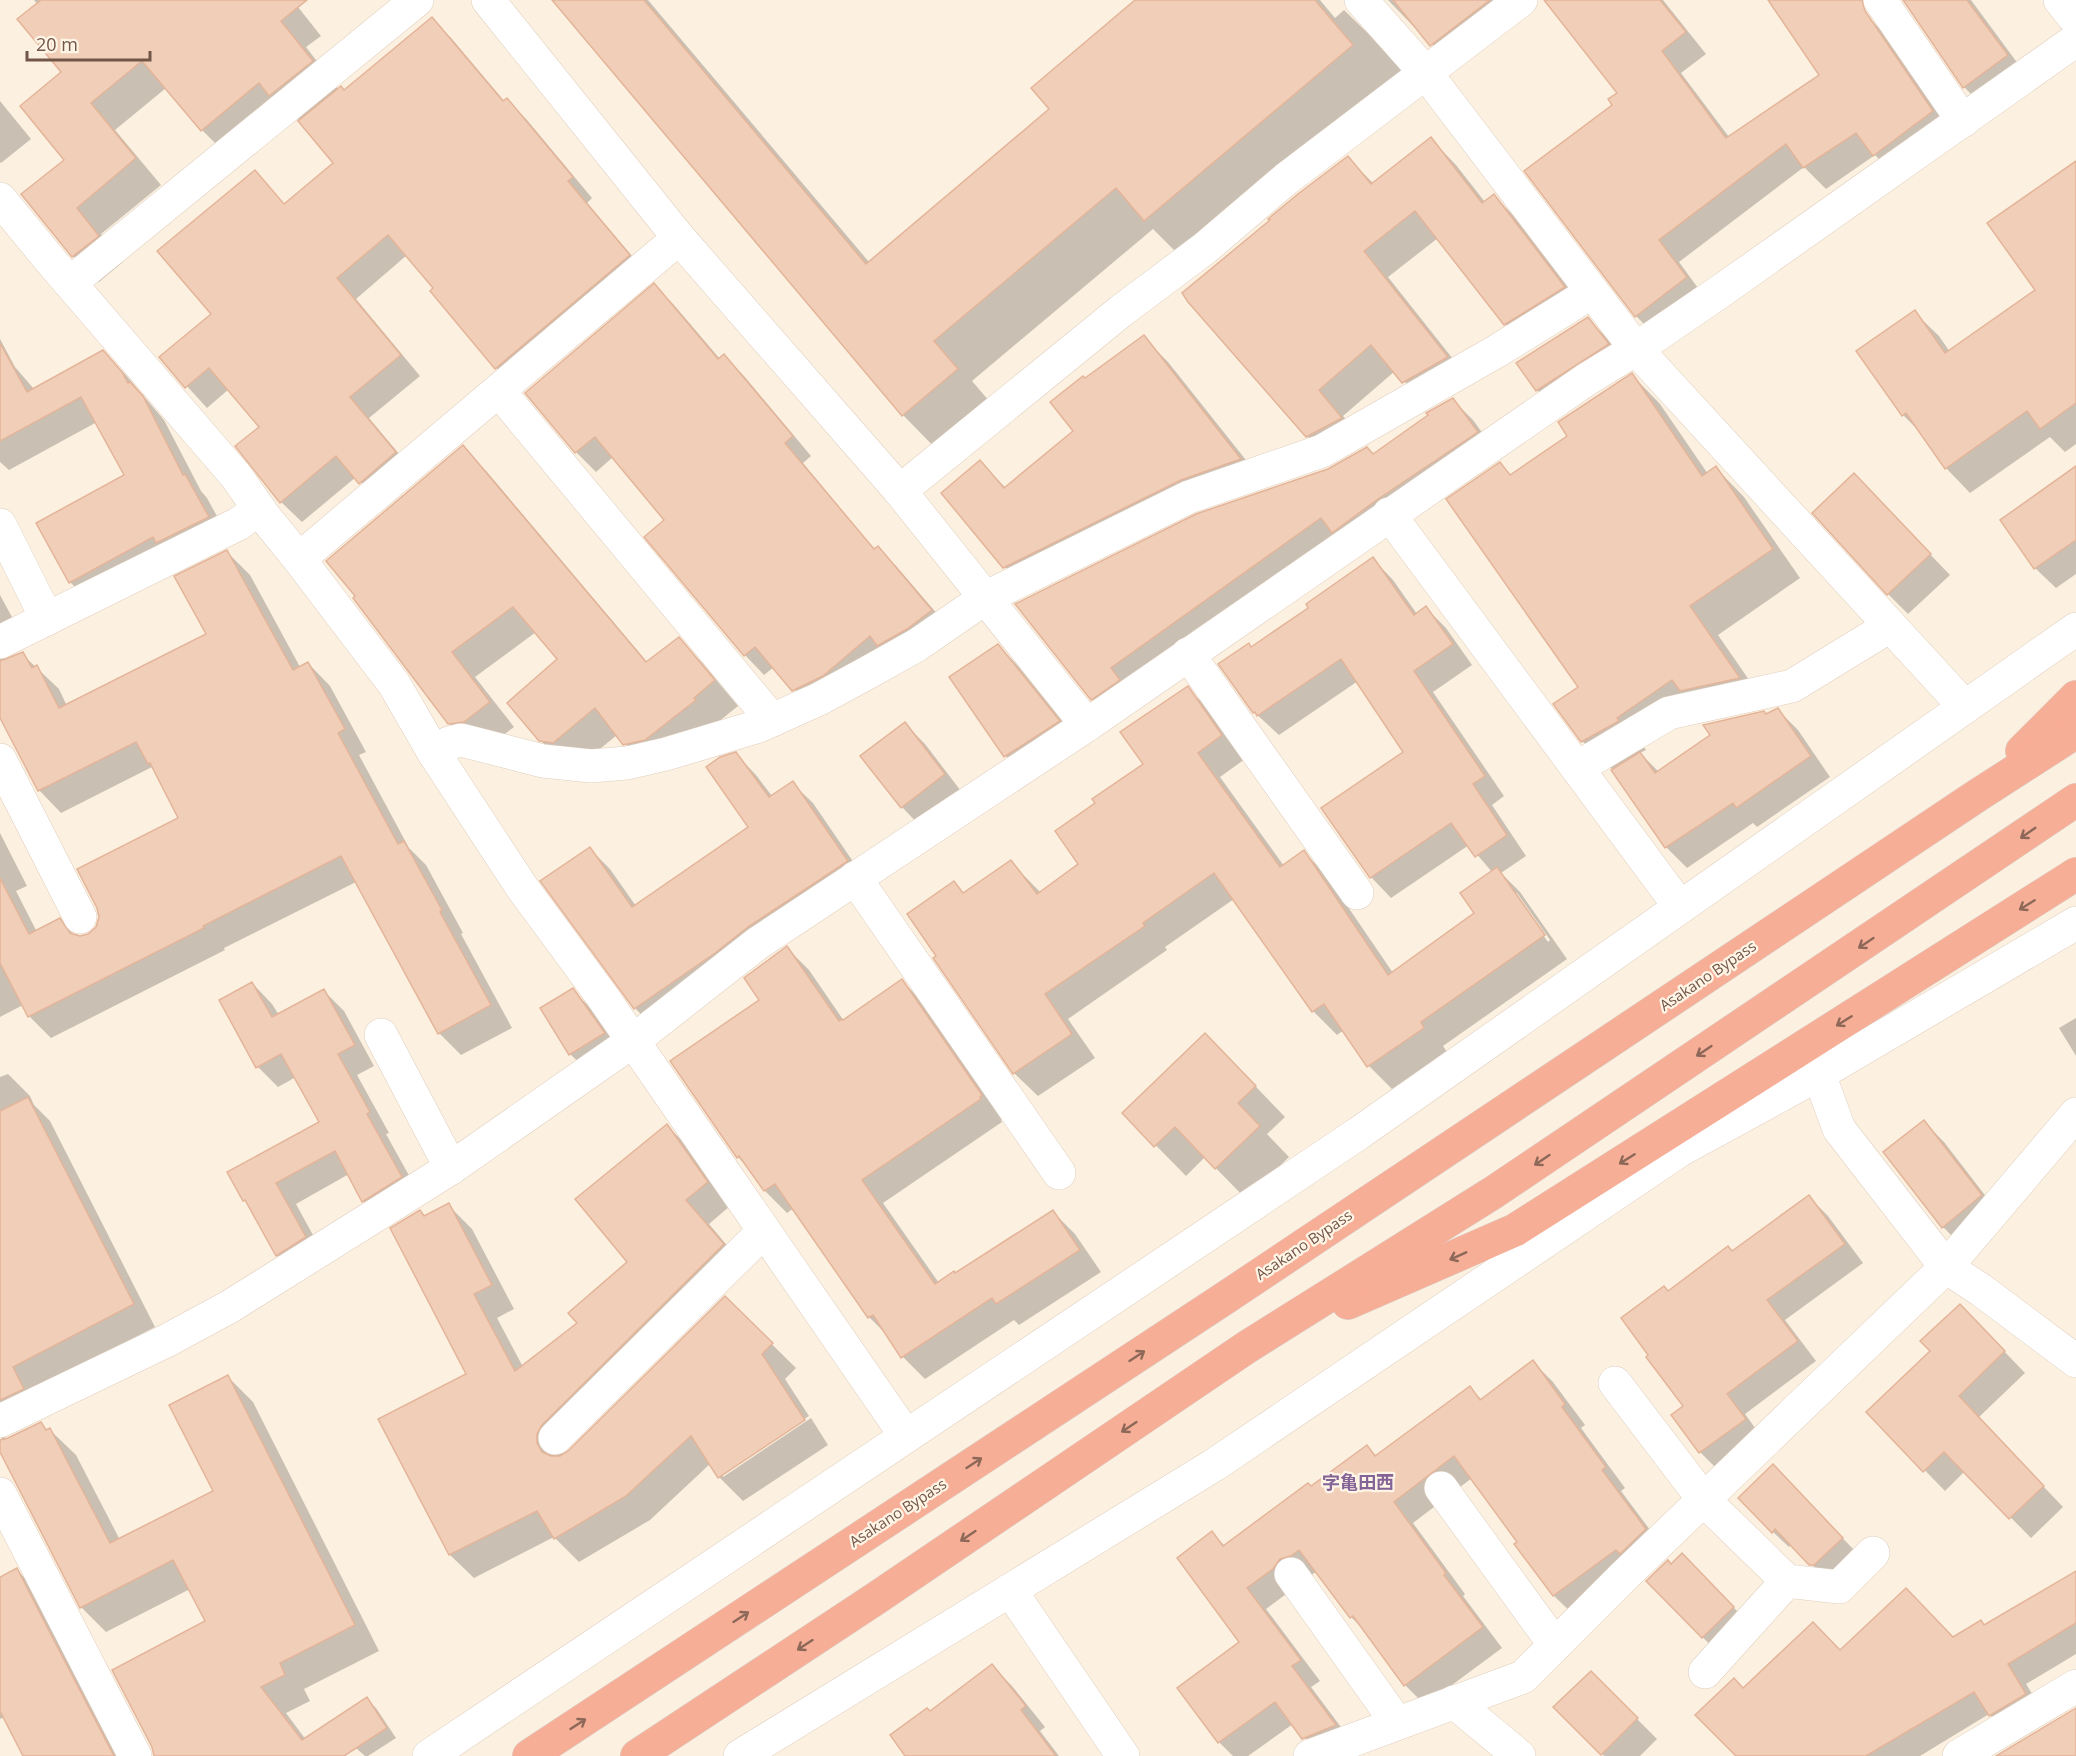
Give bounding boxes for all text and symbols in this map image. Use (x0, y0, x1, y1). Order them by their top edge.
scale bar (27, 24, 150, 62)
text: 20 m (36, 32, 78, 56)
one-way arrow (2020, 827, 2037, 839)
one-way arrow (2018, 898, 2035, 911)
street label: Asakano Bypass (1655, 935, 1760, 1015)
one-way arrow (1859, 937, 1875, 949)
one-way arrow (1836, 1015, 1853, 1027)
one-way arrow (1697, 1045, 1713, 1057)
one-way arrow (1535, 1154, 1551, 1166)
one-way arrow (1619, 1154, 1636, 1166)
street label: Asakano Bypass (1251, 1204, 1356, 1284)
one-way arrow (1449, 1250, 1467, 1262)
one-way arrow (1128, 1350, 1145, 1362)
one-way arrow (1121, 1421, 1138, 1433)
one-way arrow (965, 1457, 982, 1469)
district label: 字亀田西 (1322, 1470, 1394, 1494)
street label: Asakano Bypass (845, 1473, 950, 1551)
one-way arrow (960, 1530, 976, 1542)
one-way arrow (732, 1610, 749, 1622)
one-way arrow (798, 1639, 814, 1651)
one-way arrow (569, 1718, 586, 1730)

